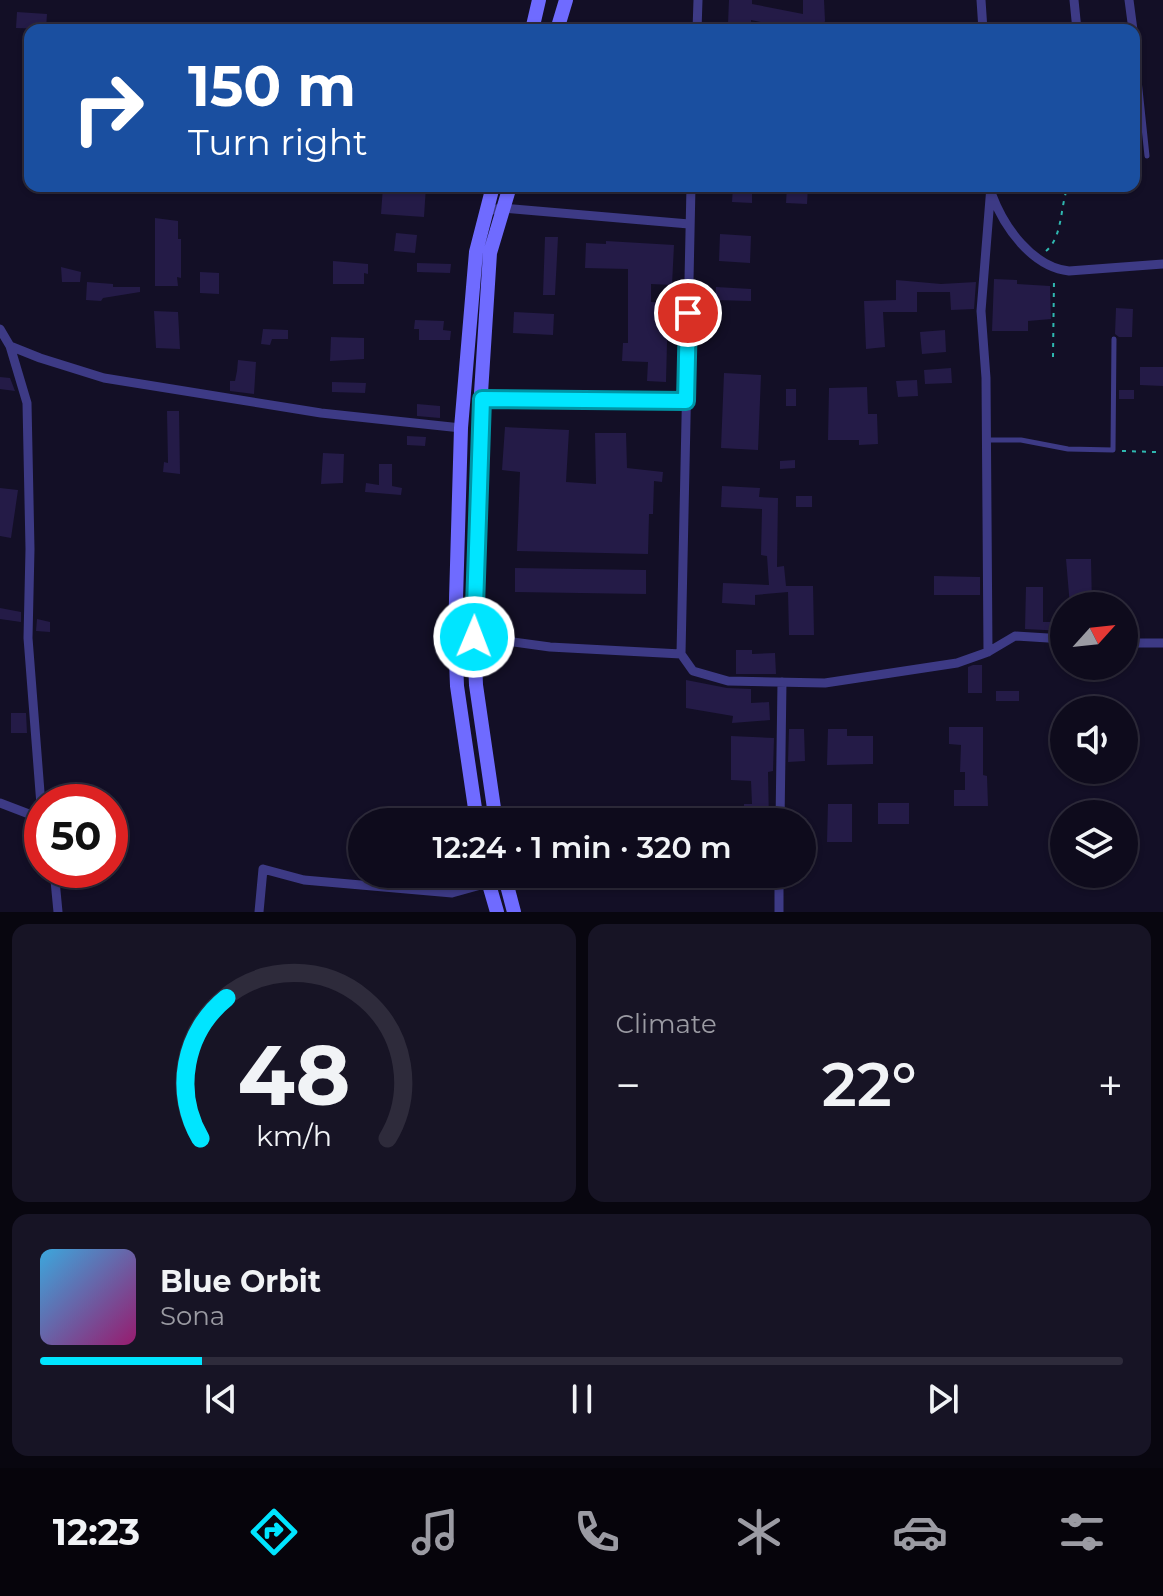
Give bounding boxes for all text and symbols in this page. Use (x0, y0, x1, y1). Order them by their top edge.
text: 150 m (188, 52, 356, 120)
icon: right (56, 56, 160, 160)
text: Turn right (188, 120, 368, 164)
pin (654, 279, 722, 347)
icon: arrive (666, 291, 710, 335)
north arrow (1050, 592, 1138, 680)
map controls (1050, 592, 1138, 888)
position arrow (432, 595, 516, 679)
button: sound (1050, 696, 1138, 784)
speed limit sign: 50 (24, 784, 128, 888)
button: layers (1050, 800, 1138, 888)
text: 12:24 · 1 min · 320 m (432, 829, 732, 866)
text: Climate (616, 1008, 717, 1040)
text: 48 (237, 1024, 350, 1126)
text: 22° (822, 1048, 917, 1121)
text: − (616, 1058, 641, 1112)
text: + (1098, 1058, 1123, 1112)
text: km/h (256, 1118, 332, 1153)
text: Blue Orbit (160, 1263, 321, 1300)
text: Sona (160, 1300, 225, 1332)
icon: previous (199, 1377, 243, 1421)
icon: pause (560, 1377, 604, 1421)
icon: next (921, 1377, 965, 1421)
icon: directions (246, 1504, 302, 1560)
icon: music (407, 1504, 463, 1560)
icon: phone (569, 1504, 625, 1560)
icon: climate (731, 1504, 787, 1560)
icon: car (892, 1504, 948, 1560)
icon: filters (1054, 1504, 1110, 1560)
text: 12:23 (53, 1510, 140, 1554)

